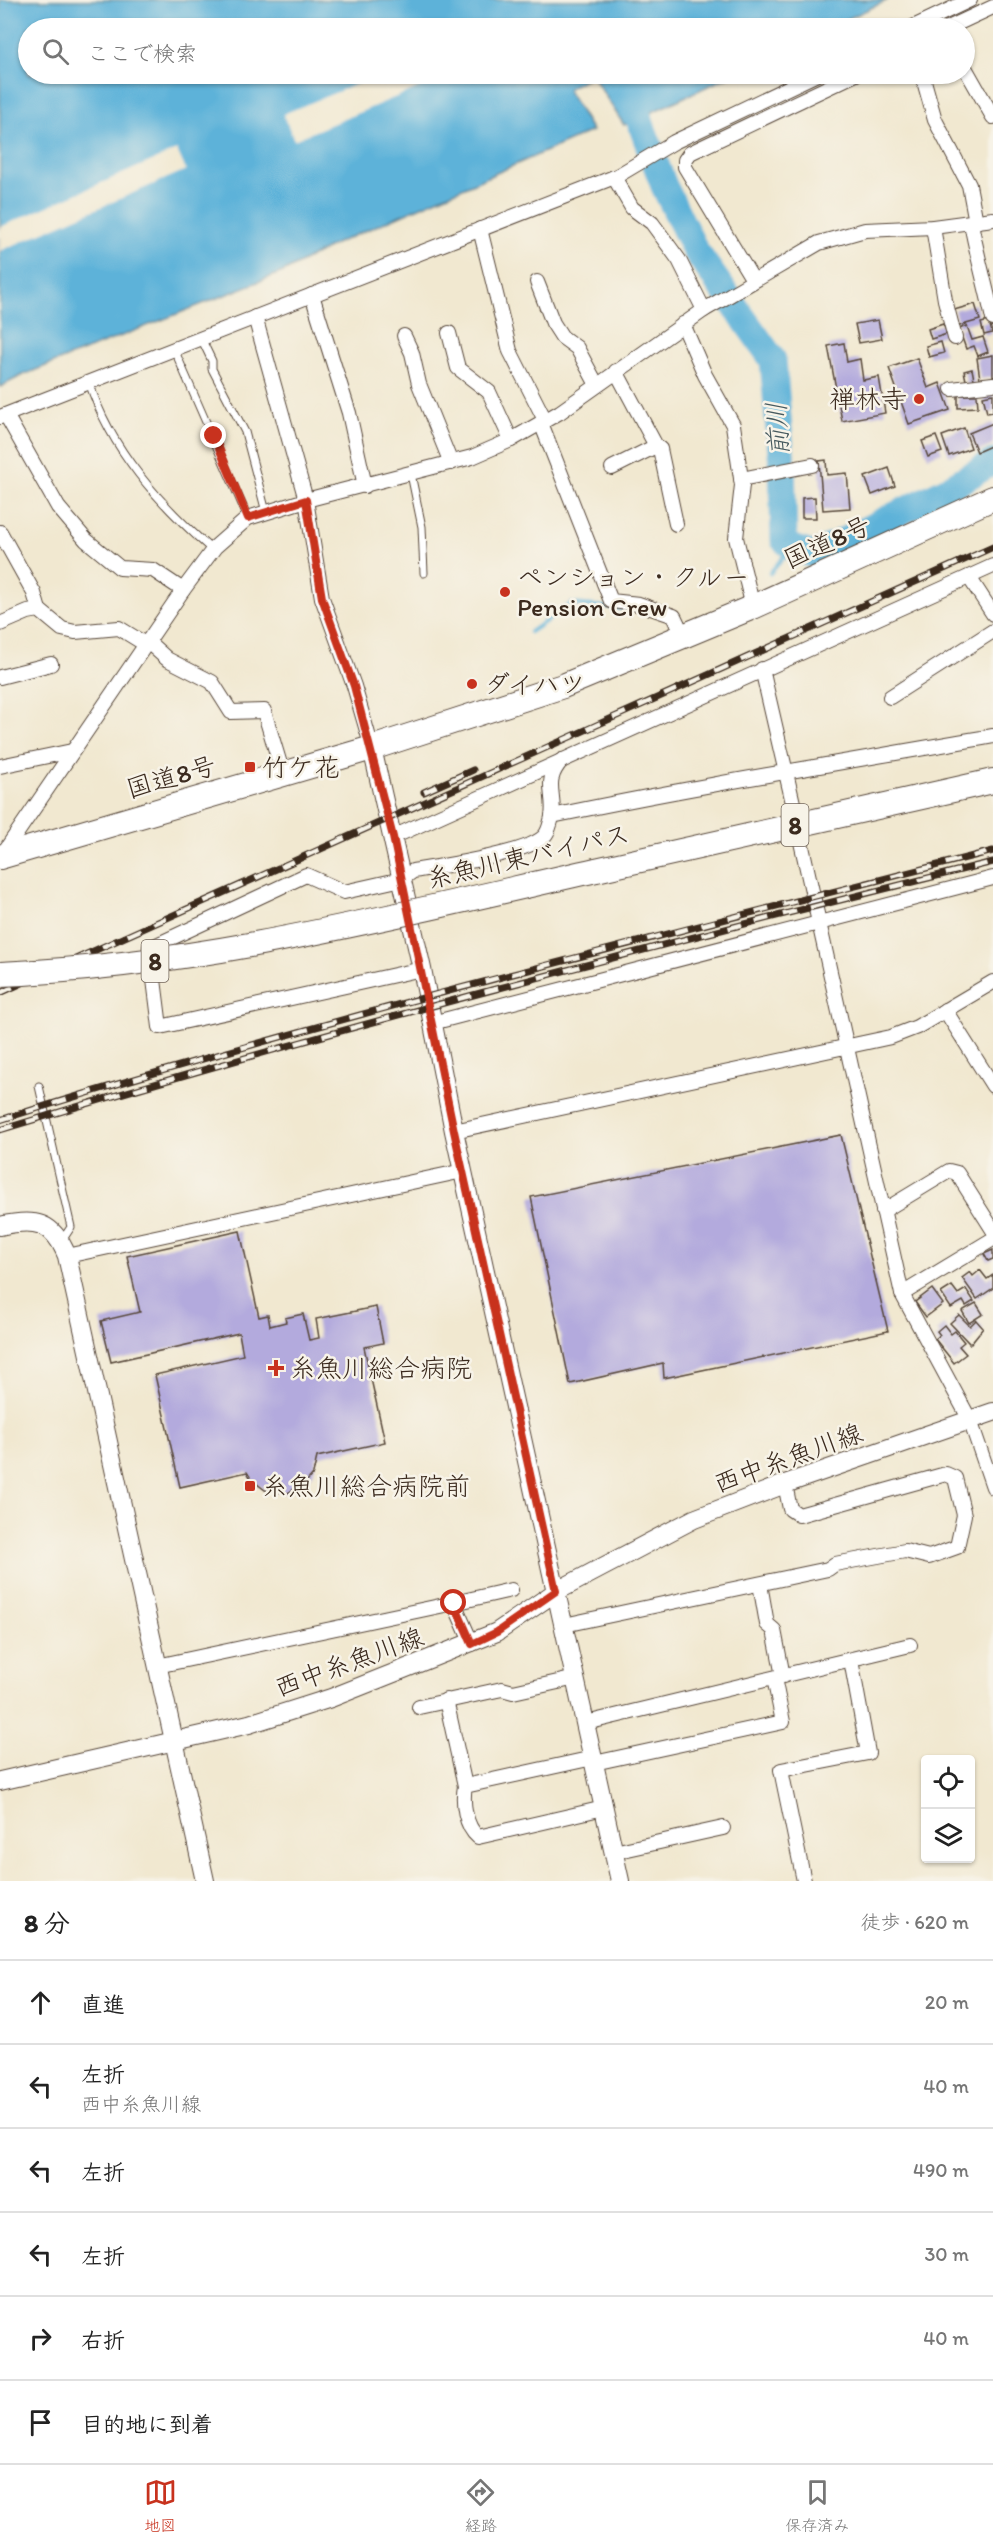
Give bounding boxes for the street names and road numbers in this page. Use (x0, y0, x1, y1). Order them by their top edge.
street label: 国道8号 (778, 509, 876, 575)
street label: 国道8号 (122, 749, 220, 805)
road number: 8 (782, 804, 808, 846)
street label: 糸魚川東バイパス (423, 817, 633, 895)
road number: 8 (142, 940, 168, 982)
street label: 西中糸魚川線 (709, 1416, 867, 1500)
street label: 西中糸魚川線 (270, 1620, 428, 1704)

